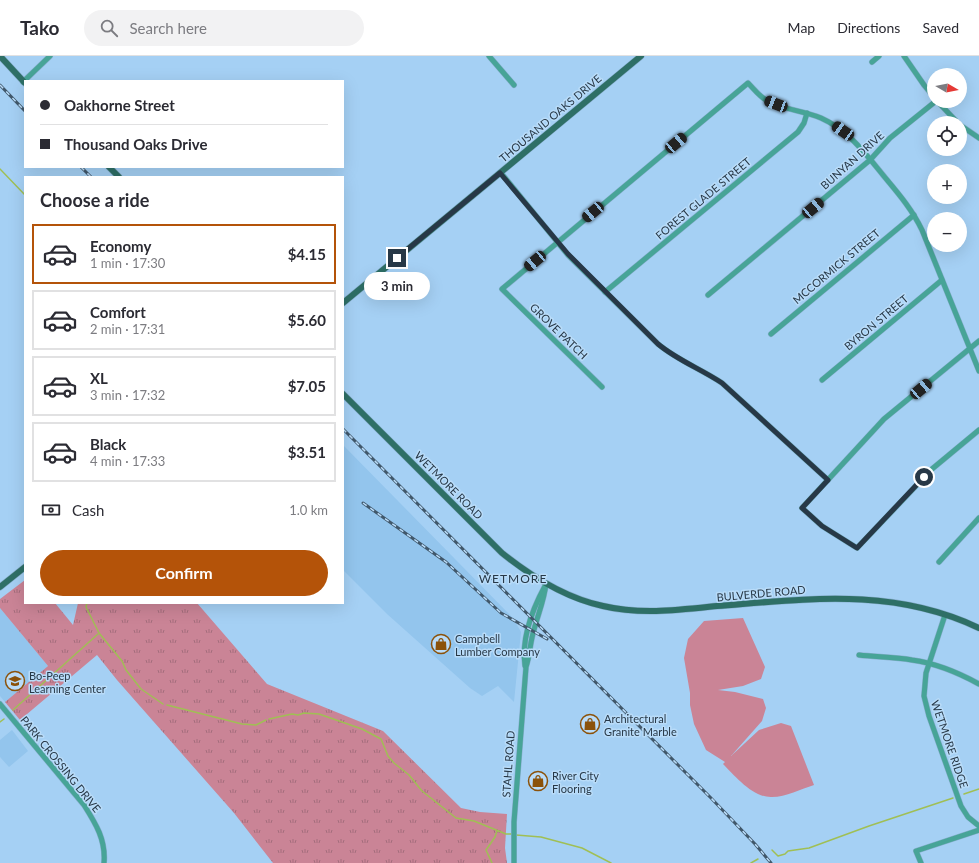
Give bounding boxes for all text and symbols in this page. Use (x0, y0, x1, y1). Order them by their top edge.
search box (84, 10, 364, 46)
text: Tako (20, 16, 60, 39)
icon: search (98, 17, 120, 39)
text: Search here (130, 19, 207, 37)
text: Map (788, 19, 815, 36)
text: Directions (837, 19, 900, 36)
text: Saved (922, 19, 959, 36)
north arrow (927, 68, 967, 108)
map controls (927, 68, 967, 252)
street label: THOUSAND OAKS DRIVE (496, 72, 604, 164)
car (763, 94, 789, 114)
text: Oakhorne Street (64, 96, 175, 114)
button: locate (927, 116, 967, 156)
car (830, 119, 856, 143)
street label: BUNYAN DRIVE (818, 128, 886, 192)
car (663, 131, 689, 155)
text: Thousand Oaks Drive (64, 135, 207, 153)
street label: FOREST GLADE STREET (653, 154, 754, 242)
button: + (927, 164, 967, 204)
text: Choose a ride (40, 189, 149, 211)
car (800, 196, 826, 220)
car (580, 200, 606, 224)
button: − (927, 212, 967, 252)
street label: MCCORMICK STREET (790, 225, 883, 306)
icon: car (42, 236, 78, 272)
text: Economy (90, 237, 151, 255)
text: $4.15 (288, 245, 326, 263)
route end (388, 249, 406, 267)
car (522, 249, 548, 273)
text: 1 min · 17:30 (90, 255, 165, 271)
callout: 3 min (364, 272, 430, 300)
text: 3 min (381, 278, 413, 294)
street label: BYRON STREET (842, 291, 911, 352)
street label: GROVE PATCH (528, 300, 590, 362)
icon: car (42, 302, 78, 338)
text: Comfort (90, 303, 146, 321)
text: $5.60 (288, 311, 326, 329)
text: 2 min · 17:31 (90, 321, 165, 337)
icon: car (42, 368, 78, 404)
text: XL (90, 369, 108, 387)
text: $7.05 (288, 377, 326, 395)
car (908, 377, 934, 401)
text: 3 min · 17:32 (90, 387, 165, 403)
icon: car (42, 434, 78, 470)
text: Black (90, 435, 126, 453)
text: $3.51 (288, 443, 326, 461)
street label: WETMORE ROAD (412, 448, 486, 522)
text: 4 min · 17:33 (90, 453, 165, 469)
route start (915, 468, 933, 486)
icon: cash (40, 499, 62, 521)
text: Cash (72, 501, 104, 519)
text: 1.0 km (289, 502, 328, 518)
button: Confirm (40, 550, 328, 596)
district label: WETMORE (479, 571, 547, 586)
street label: BULVERDE ROAD (716, 583, 806, 603)
place label: Campbell Lumber Company (455, 632, 540, 658)
shop icon: Campbell Lumber Company (430, 633, 452, 655)
place label: Bo-Peep Learning Center (29, 669, 106, 695)
school or university icon: Bo-Peep Learning Center (4, 670, 26, 692)
street label: WETMORE RIDGE (929, 698, 971, 790)
place label: Architectural Granite Marble (604, 712, 677, 738)
street label: PARK CROSSING DRIVE (18, 713, 104, 815)
shop icon: Architectural Granite Marble (579, 713, 601, 735)
street label: STAHL ROAD (499, 730, 517, 798)
place label: River City Flooring (552, 769, 599, 795)
shop icon: River City Flooring (527, 770, 549, 792)

